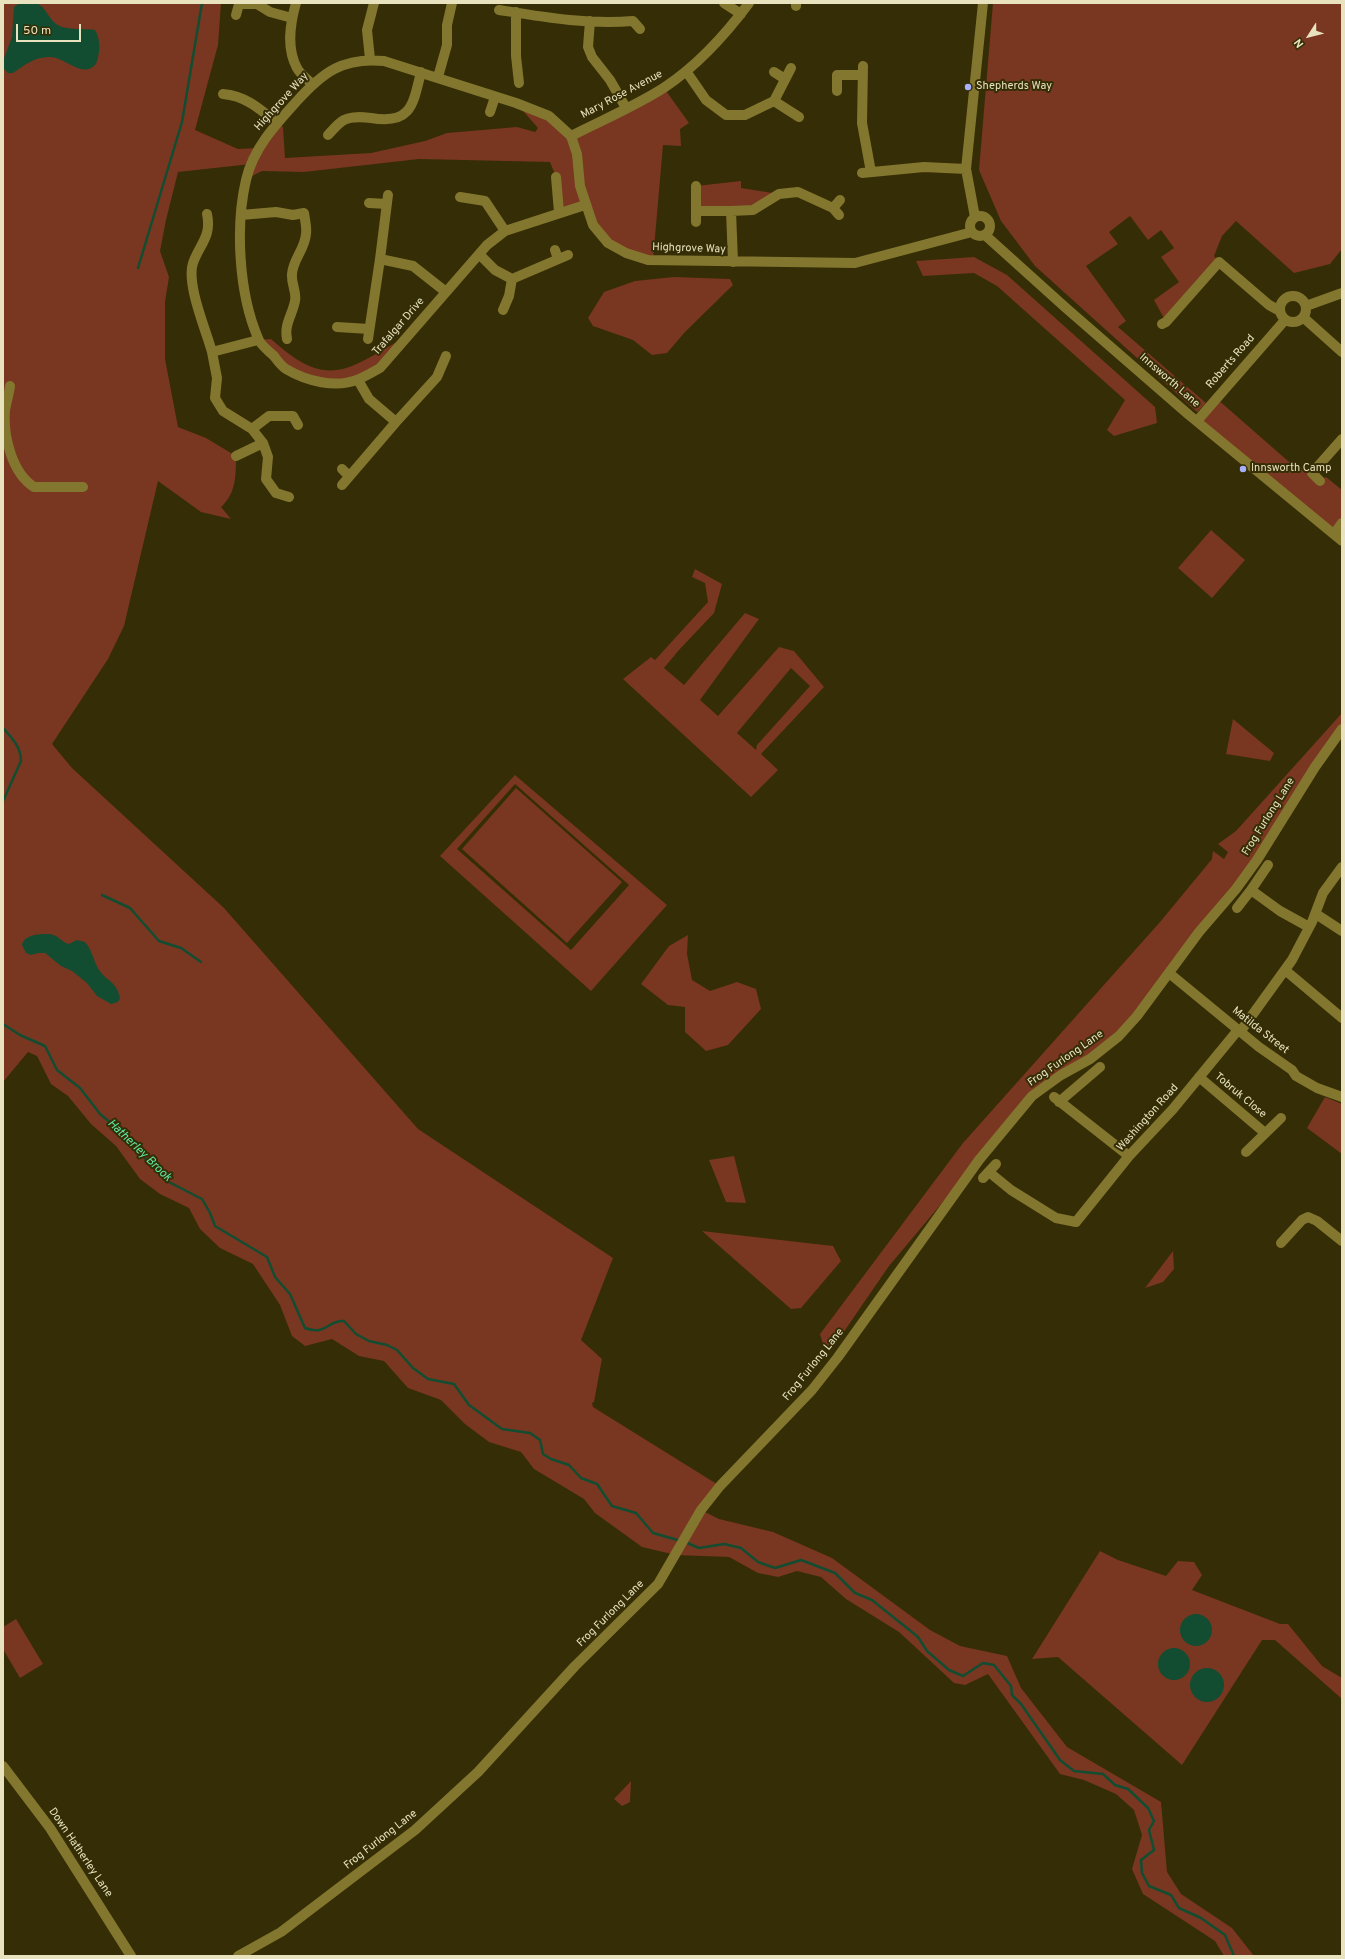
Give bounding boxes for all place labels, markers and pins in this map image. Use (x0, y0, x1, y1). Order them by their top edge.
place label: Shepherds Way (976, 80, 1052, 94)
marker: Shepherds Way (963, 82, 973, 92)
place label: Innsworth Camp (1251, 462, 1331, 476)
marker: Innsworth Camp (1238, 464, 1248, 474)

